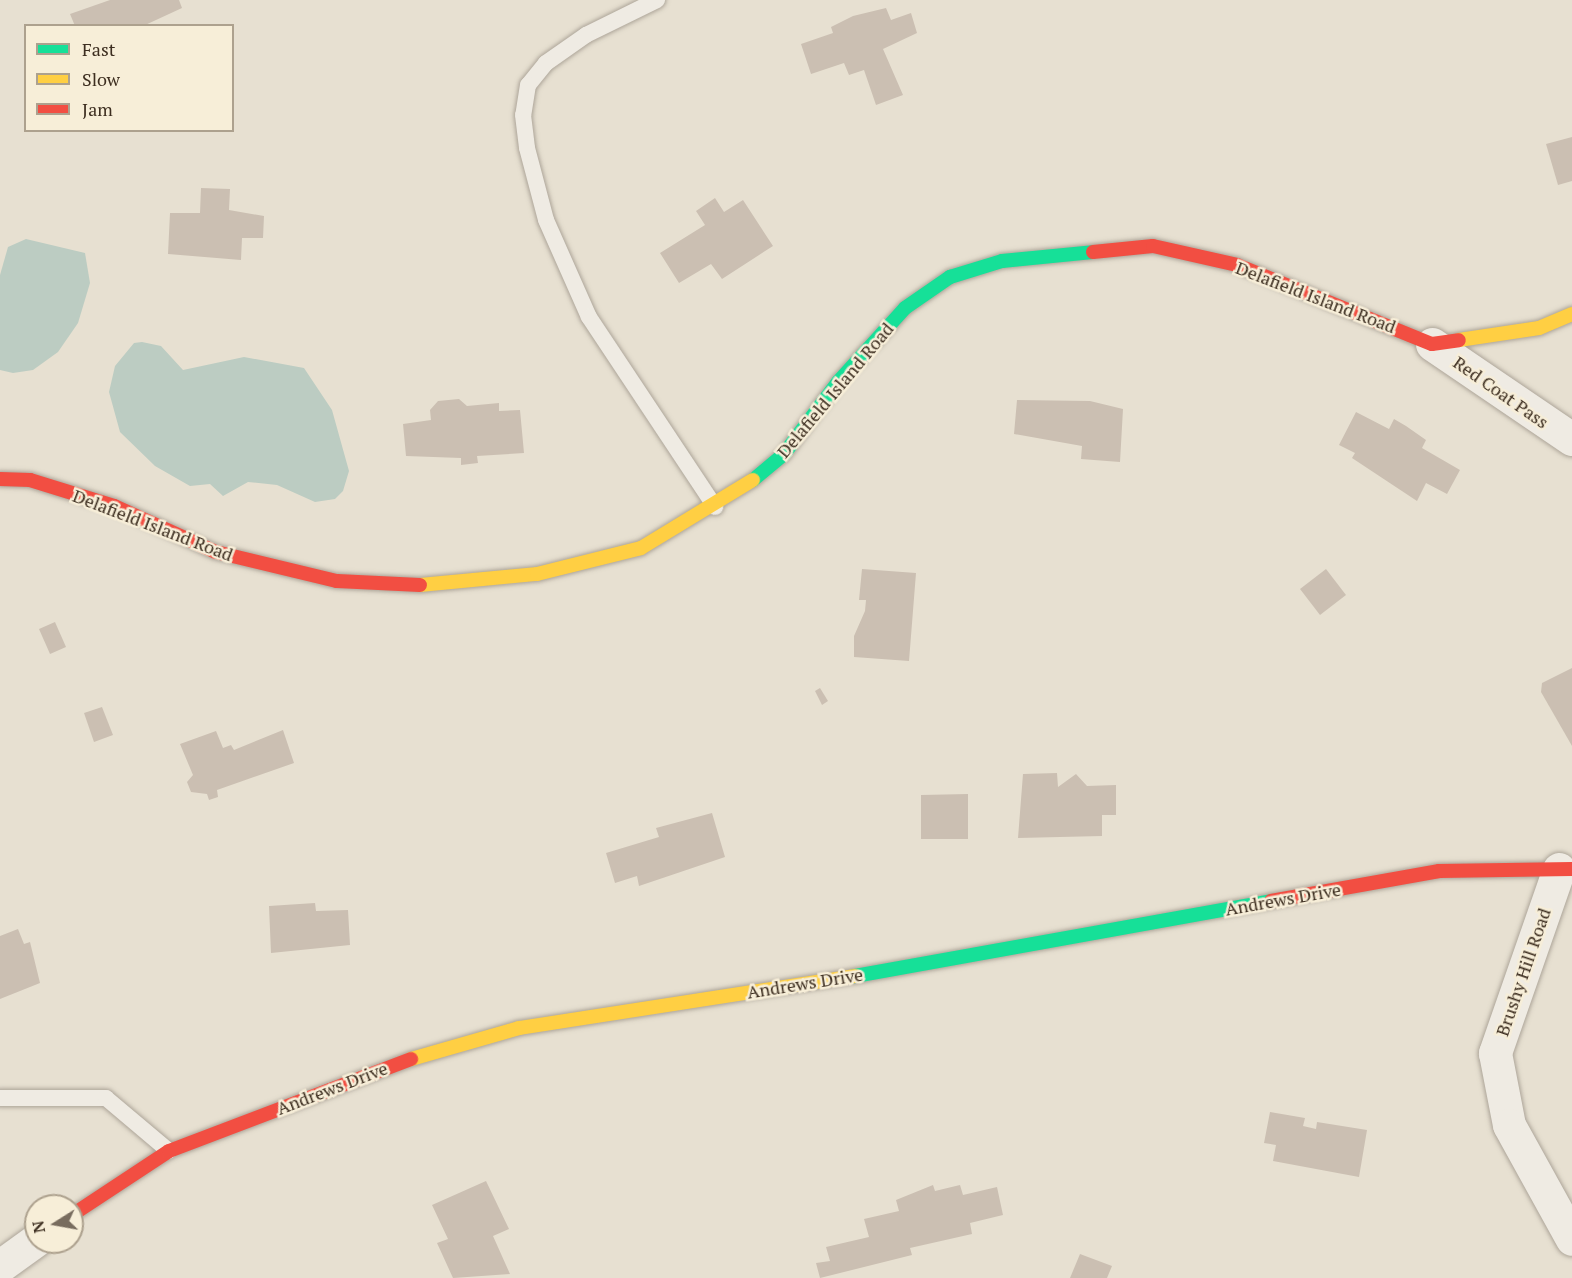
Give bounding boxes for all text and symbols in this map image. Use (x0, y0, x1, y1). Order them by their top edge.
legend (24, 24, 234, 132)
text: Fast (82, 37, 115, 61)
text: Slow (82, 67, 120, 91)
text: Jam (82, 97, 113, 121)
street label: Delafield Island Road (1233, 256, 1399, 338)
street label: Delafield Island Road (772, 318, 898, 462)
street label: Red Coat Pass (1449, 351, 1553, 433)
street label: Delafield Island Road (70, 484, 236, 566)
street label: Andrews Drive (1223, 878, 1343, 920)
street label: Brushy Hill Road (1491, 905, 1555, 1039)
street label: Andrews Drive (745, 963, 865, 1003)
street label: Andrews Drive (273, 1057, 391, 1119)
north arrow (24, 1194, 84, 1254)
text: N (26, 1219, 50, 1235)

